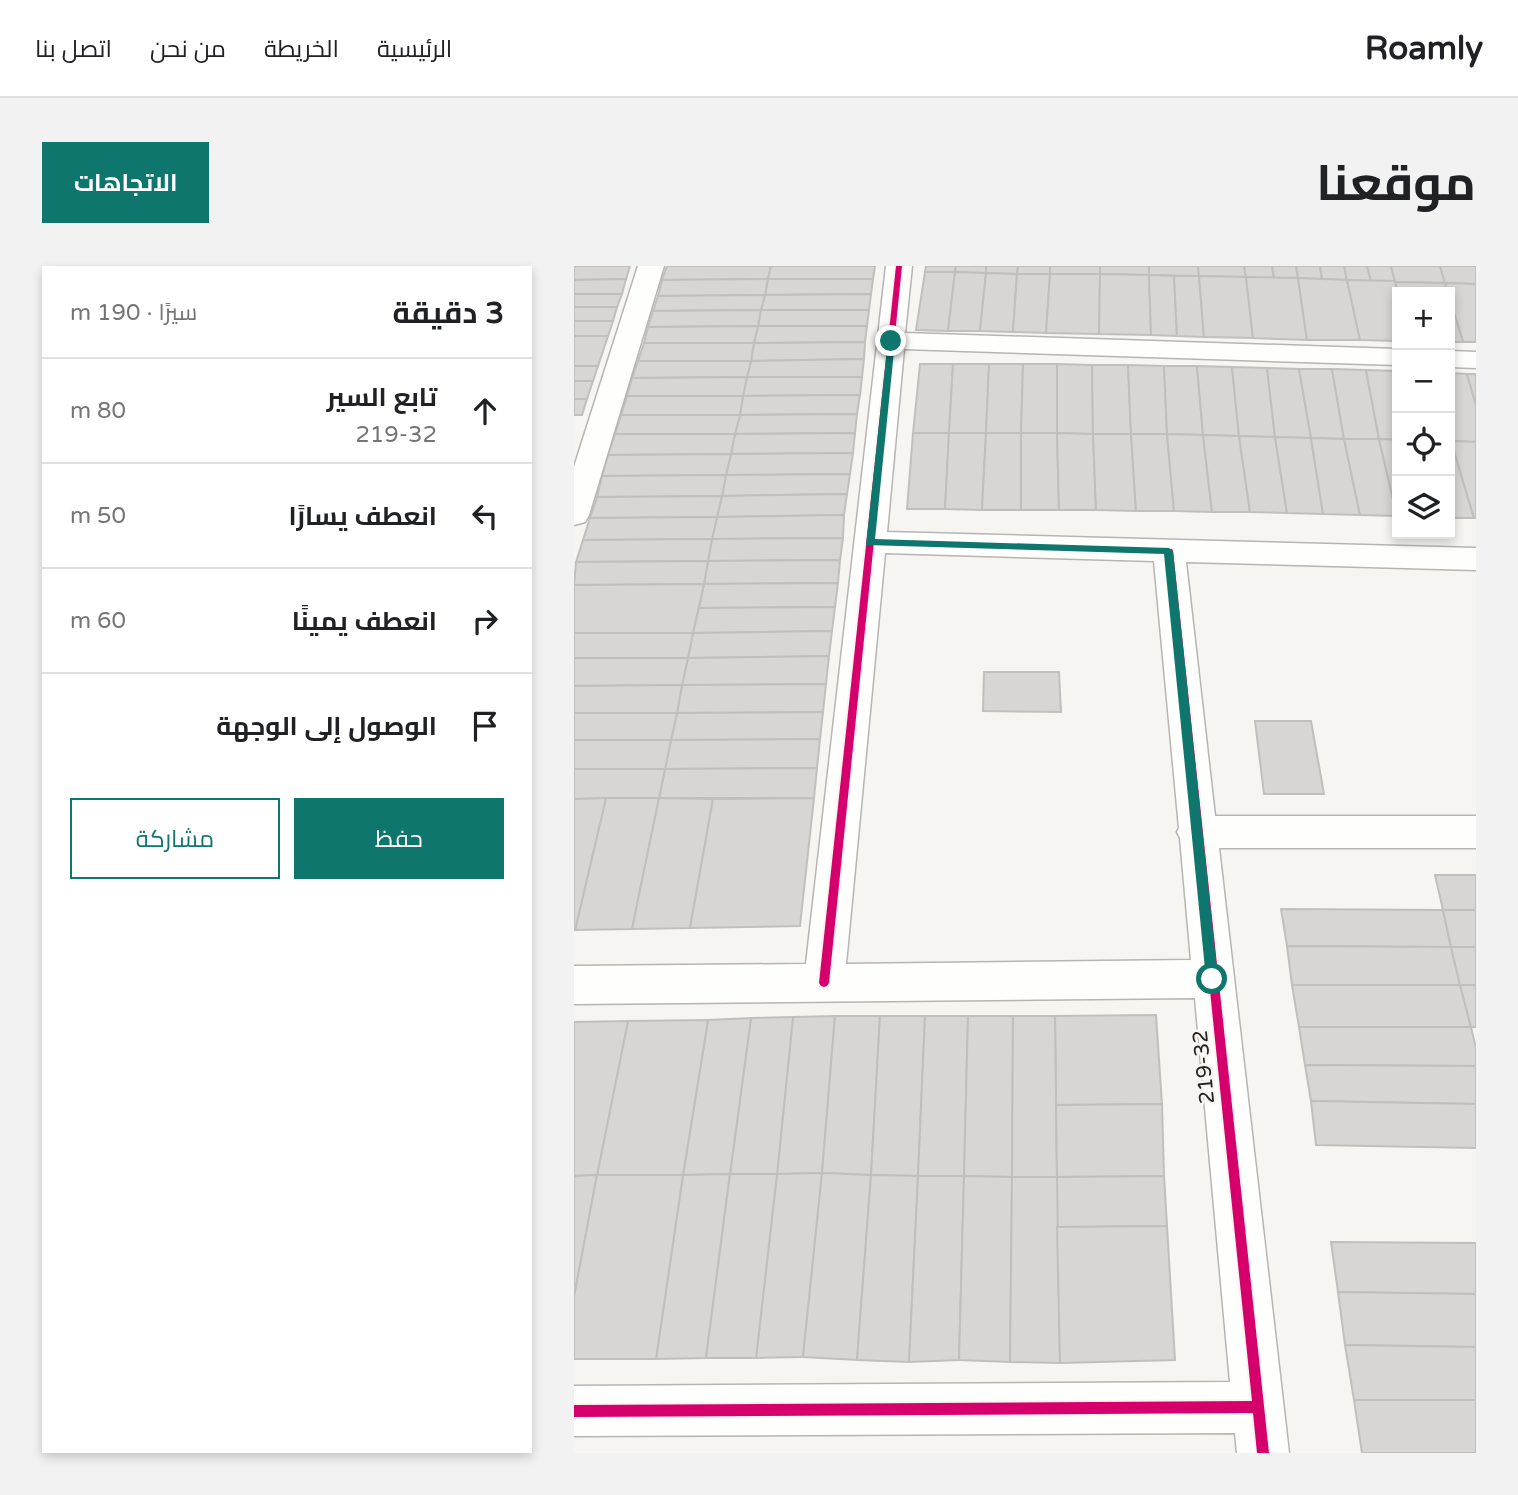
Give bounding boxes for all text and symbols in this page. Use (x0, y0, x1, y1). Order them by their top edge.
text: Roamly (1365, 29, 1483, 68)
text: اتصل بنا (35, 35, 112, 64)
text: من نحن (150, 35, 226, 64)
text: الخريطة (264, 35, 339, 64)
text: الرئيسية (377, 35, 452, 64)
button: الاتجاهات (42, 142, 209, 223)
text: موقعنا (1316, 155, 1476, 214)
map controls (1392, 287, 1455, 539)
button: + (1392, 287, 1455, 350)
text: 3 دقيقة (393, 295, 504, 332)
text: سيرًا · 190 m (70, 299, 197, 327)
route end (875, 325, 906, 356)
button: − (1392, 350, 1455, 413)
text: تابع السير (327, 382, 437, 413)
icon: ahead (466, 392, 504, 430)
text: 80 m (70, 397, 126, 425)
button: locate (1392, 413, 1455, 476)
text: 219-32 (355, 421, 437, 449)
button: layers (1392, 476, 1455, 539)
icon: left (466, 497, 504, 535)
text: انعطف يسارًا (288, 501, 437, 532)
text: 50 m (70, 502, 126, 530)
icon: right (466, 602, 504, 640)
text: انعطف يمينًا (292, 606, 437, 637)
text: 60 m (70, 607, 126, 635)
icon: arrive (466, 707, 504, 745)
text: الوصول إلى الوجهة (216, 711, 437, 742)
button: مشاركة (70, 798, 280, 879)
button: حفظ (294, 798, 504, 879)
route start (1196, 963, 1227, 994)
street label: 219-32 (1188, 1029, 1220, 1105)

